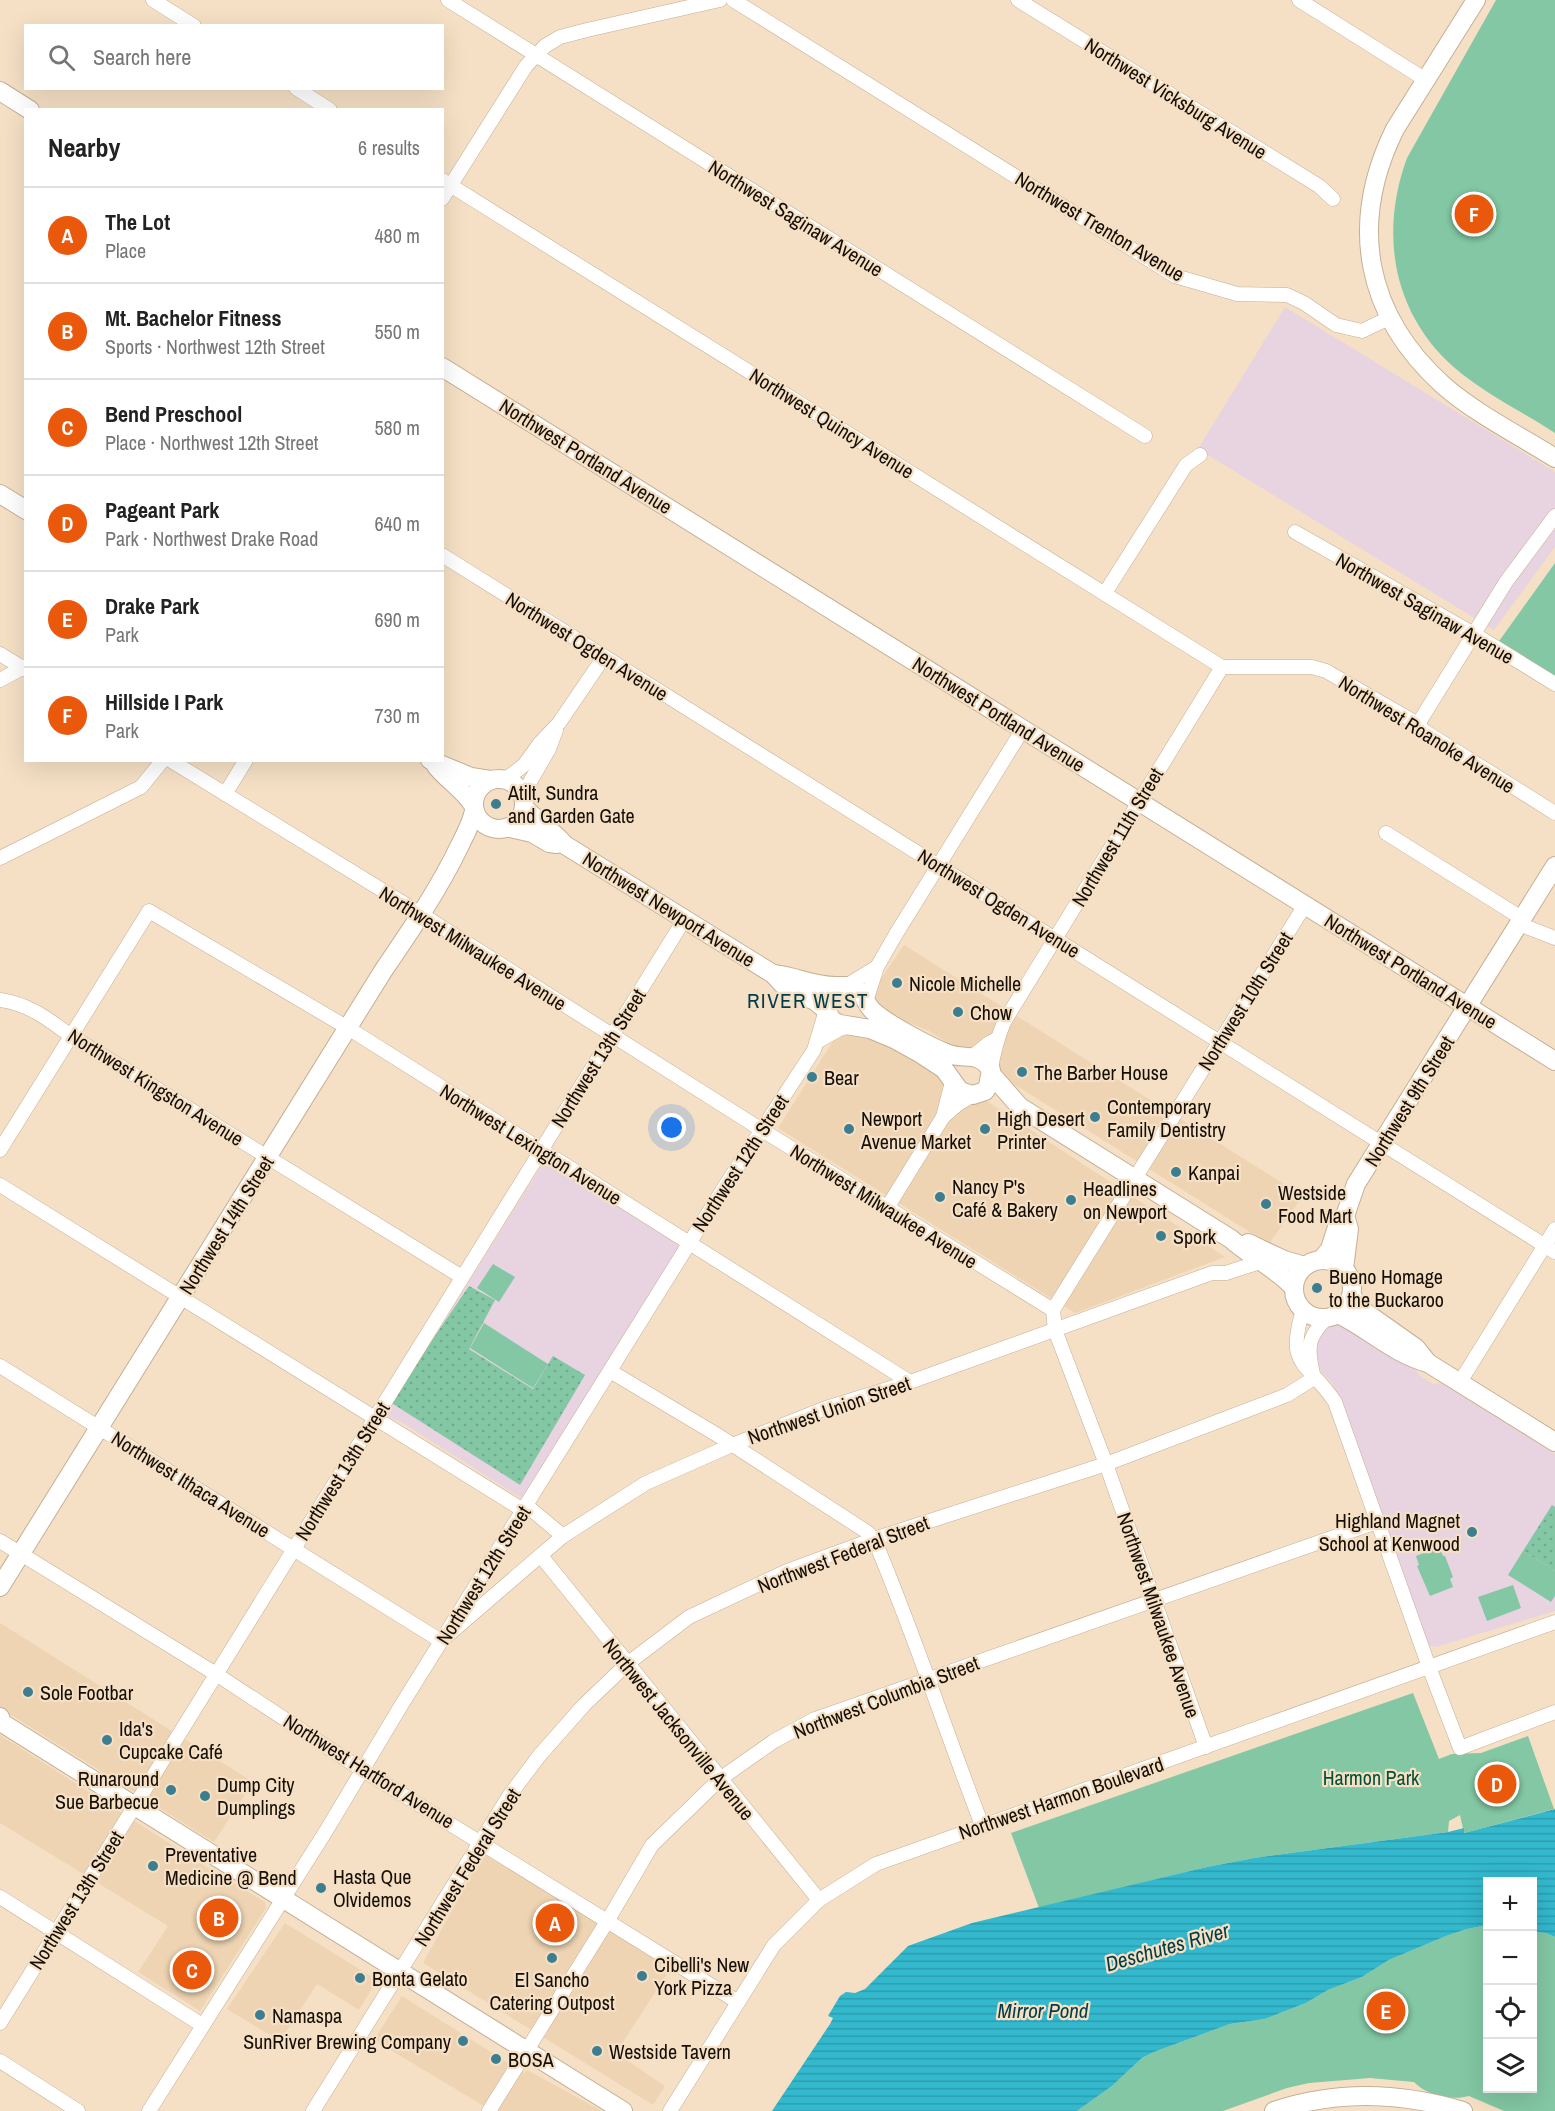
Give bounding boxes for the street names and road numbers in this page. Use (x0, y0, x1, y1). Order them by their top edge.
street label: Northwest Vicksburg Avenue (1080, 31, 1272, 165)
street label: Northwest Saginaw Avenue (704, 153, 888, 283)
street label: Northwest Trenton Avenue (1010, 165, 1190, 287)
street label: Northwest Quincy Avenue (745, 361, 919, 485)
street label: Northwest Portland Avenue (495, 392, 677, 520)
street label: Northwest Saginaw Avenue (1331, 546, 1519, 670)
street label: Northwest Ogden Avenue (501, 585, 673, 707)
street label: Northwest Portland Avenue (908, 650, 1090, 778)
street label: Northwest Roanoke Avenue (1334, 669, 1520, 799)
street label: Northwest 11th Street (1065, 762, 1169, 911)
street label: Northwest Ogden Avenue (913, 842, 1085, 964)
street label: Northwest Newport Avenue (578, 845, 760, 973)
street label: Northwest Milwaukee Avenue (374, 879, 572, 1017)
street label: Northwest Portland Avenue (1320, 907, 1502, 1035)
street label: Northwest 10th Street (1192, 926, 1299, 1075)
street label: Northwest 13th Street (545, 983, 652, 1132)
street label: Northwest Kingston Avenue (63, 1022, 249, 1152)
street label: Northwest 9th Street (1358, 1030, 1460, 1172)
street label: Northwest Lexington Avenue (435, 1077, 627, 1211)
street label: Northwest 12th Street (685, 1089, 795, 1237)
street label: Northwest Milwaukee Avenue (785, 1137, 983, 1275)
street label: Northwest 14th Street (173, 1150, 280, 1299)
street label: Northwest Union Street (744, 1369, 914, 1451)
street label: Northwest 13th Street (289, 1396, 396, 1545)
street label: Northwest Ithaca Avenue (107, 1424, 275, 1544)
street label: Northwest 12th Street (430, 1500, 537, 1649)
street label: Northwest Federal Street (753, 1509, 933, 1599)
street label: Northwest Milwaukee Avenue (1111, 1509, 1207, 1721)
street label: Northwest Jacksonville Avenue (597, 1632, 761, 1826)
street label: Northwest Columbia Street (789, 1649, 983, 1745)
street label: Northwest Hartford Avenue (278, 1707, 460, 1835)
street label: Northwest Harmon Boulevard (955, 1750, 1167, 1846)
street label: Northwest Federal Street (407, 1783, 527, 1951)
street label: Northwest 13th Street (23, 1825, 130, 1974)

